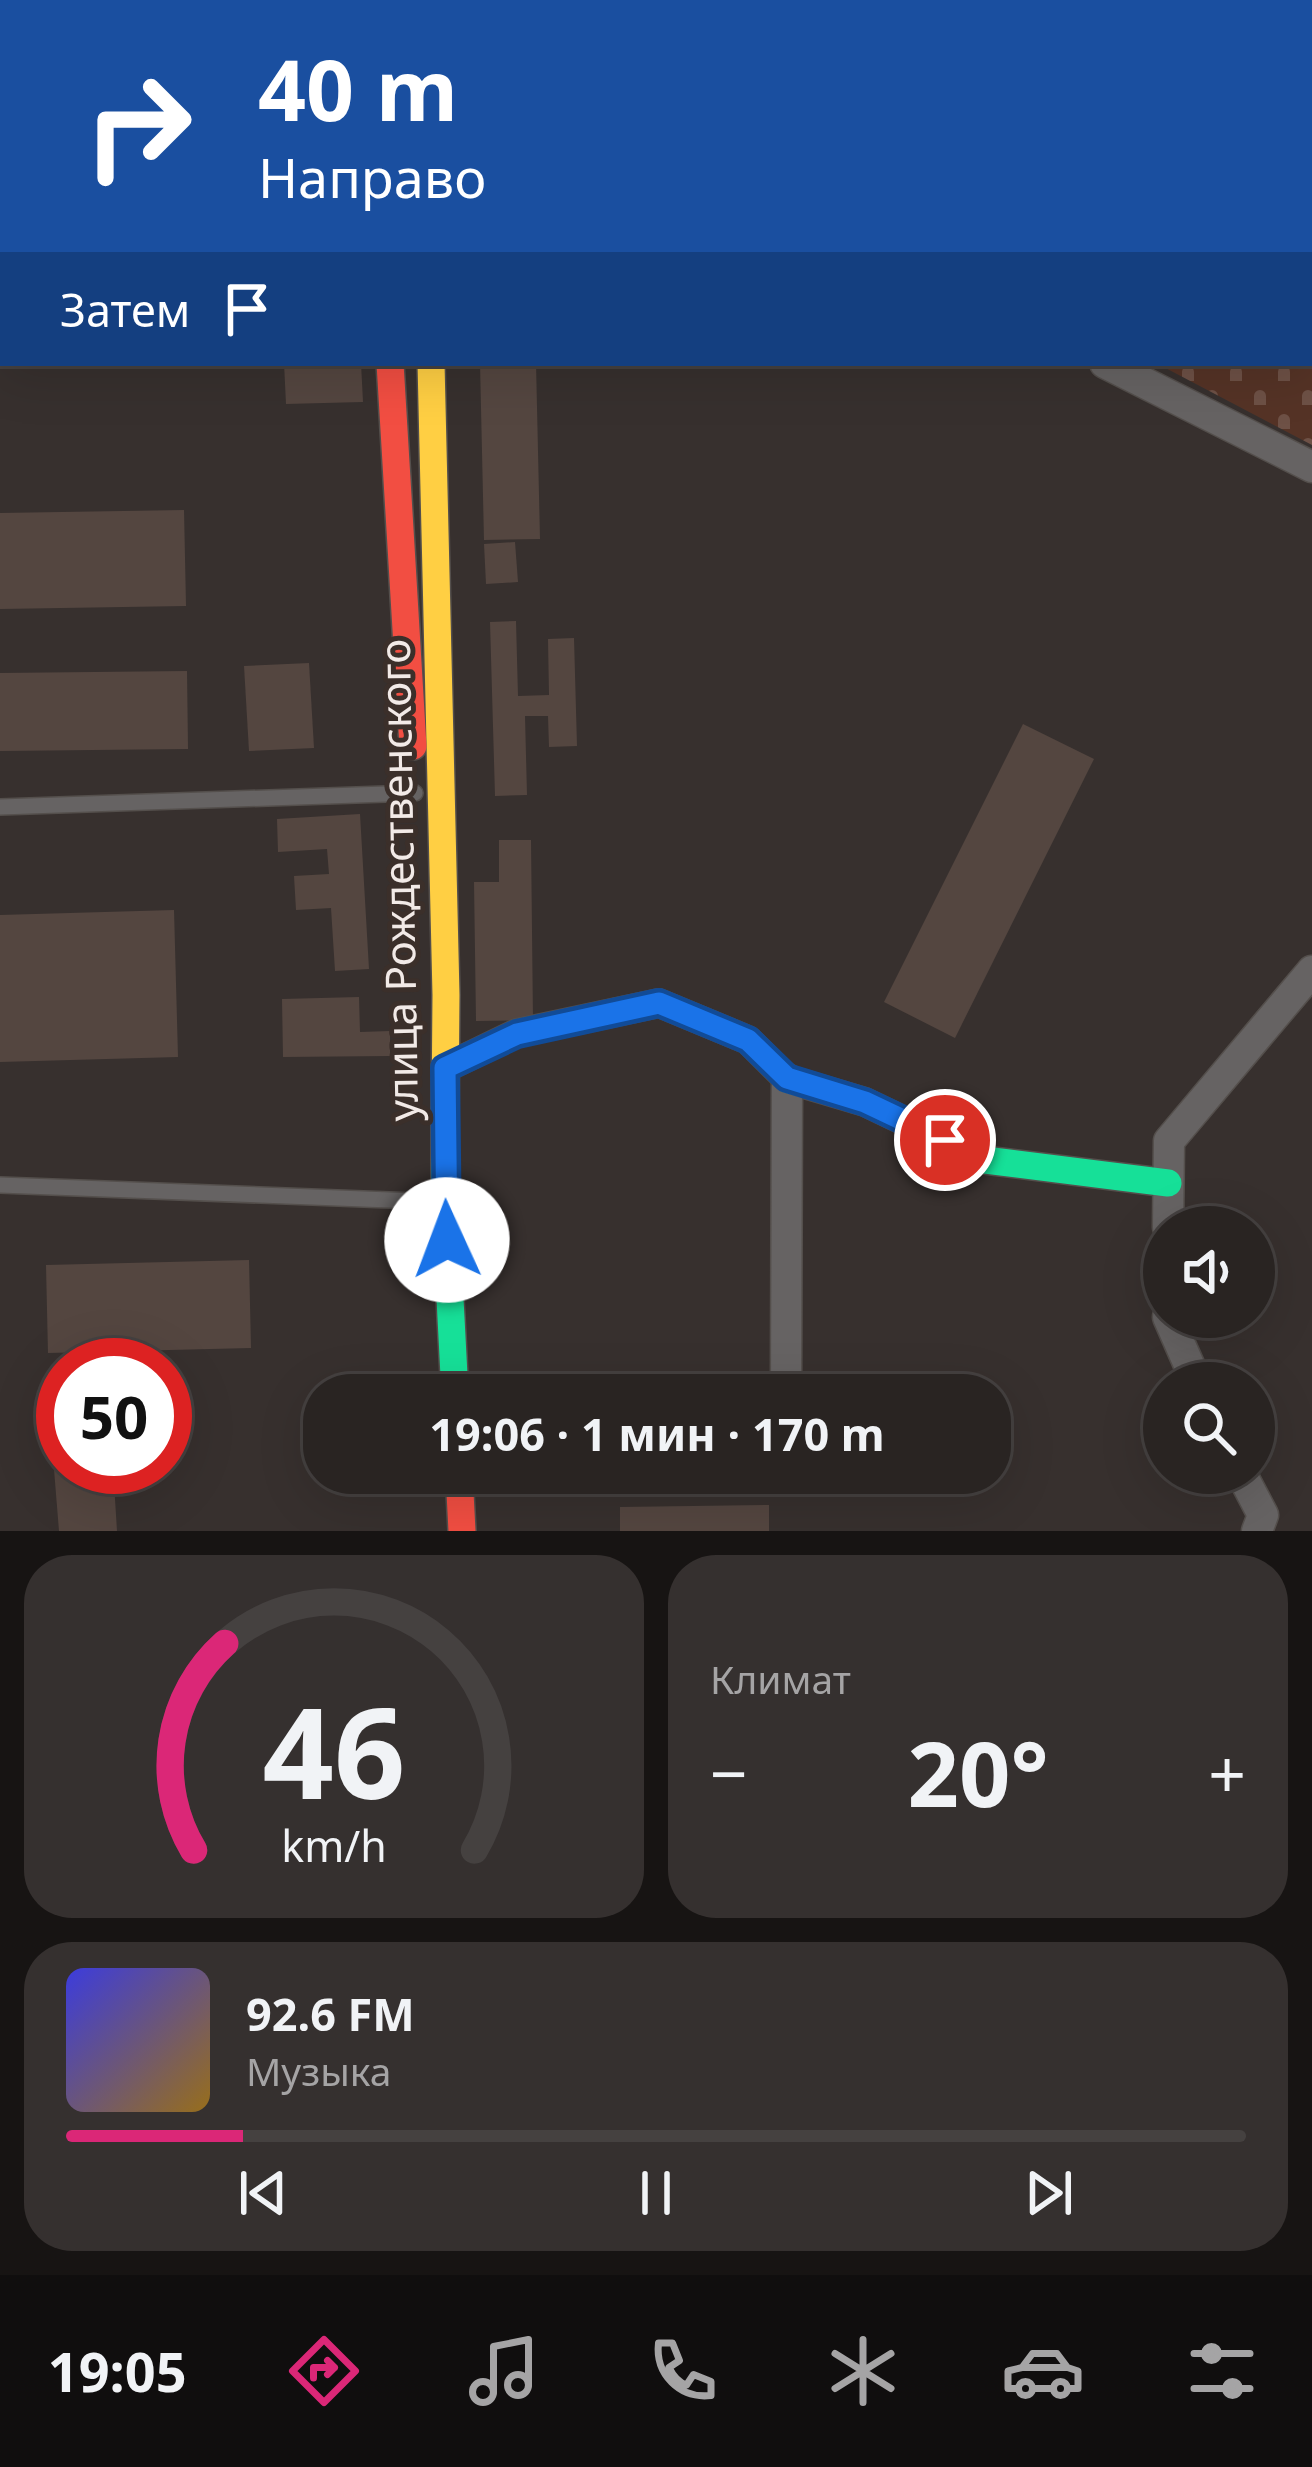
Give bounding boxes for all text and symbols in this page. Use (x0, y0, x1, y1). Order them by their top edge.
text: 40 m (258, 31, 458, 146)
icon: right (60, 48, 216, 204)
text: Направо (258, 140, 486, 214)
icon: arrive (214, 276, 280, 342)
text: Затем (60, 279, 190, 340)
street label: улица Рождественского (365, 638, 430, 1122)
pin (894, 1089, 996, 1191)
icon: arrive (912, 1107, 978, 1173)
position arrow (384, 1177, 510, 1303)
map controls (1143, 1206, 1275, 1494)
button: sound (1143, 1206, 1275, 1338)
speed limit sign: 50 (36, 1338, 192, 1494)
button: search (1143, 1362, 1275, 1494)
text: 19:06 · 1 мин · 170 m (429, 1403, 885, 1464)
text: Климат (710, 1652, 851, 1705)
text: 46 (263, 1666, 405, 1836)
text: 20° (907, 1711, 1049, 1833)
text: − (710, 1727, 748, 1817)
text: + (1208, 1727, 1246, 1817)
text: km/h (281, 1815, 387, 1874)
text: 92.6 FM (246, 1983, 415, 2044)
text: Музыка (246, 2044, 391, 2097)
icon: previous (230, 2160, 296, 2226)
icon: pause (623, 2160, 689, 2226)
icon: next (1016, 2160, 1082, 2226)
icon: directions (282, 2329, 366, 2413)
icon: music (462, 2329, 546, 2413)
icon: phone (641, 2329, 725, 2413)
icon: climate (821, 2329, 905, 2413)
icon: car (1001, 2329, 1085, 2413)
icon: filters (1180, 2329, 1264, 2413)
text: 19:05 (48, 2334, 187, 2408)

